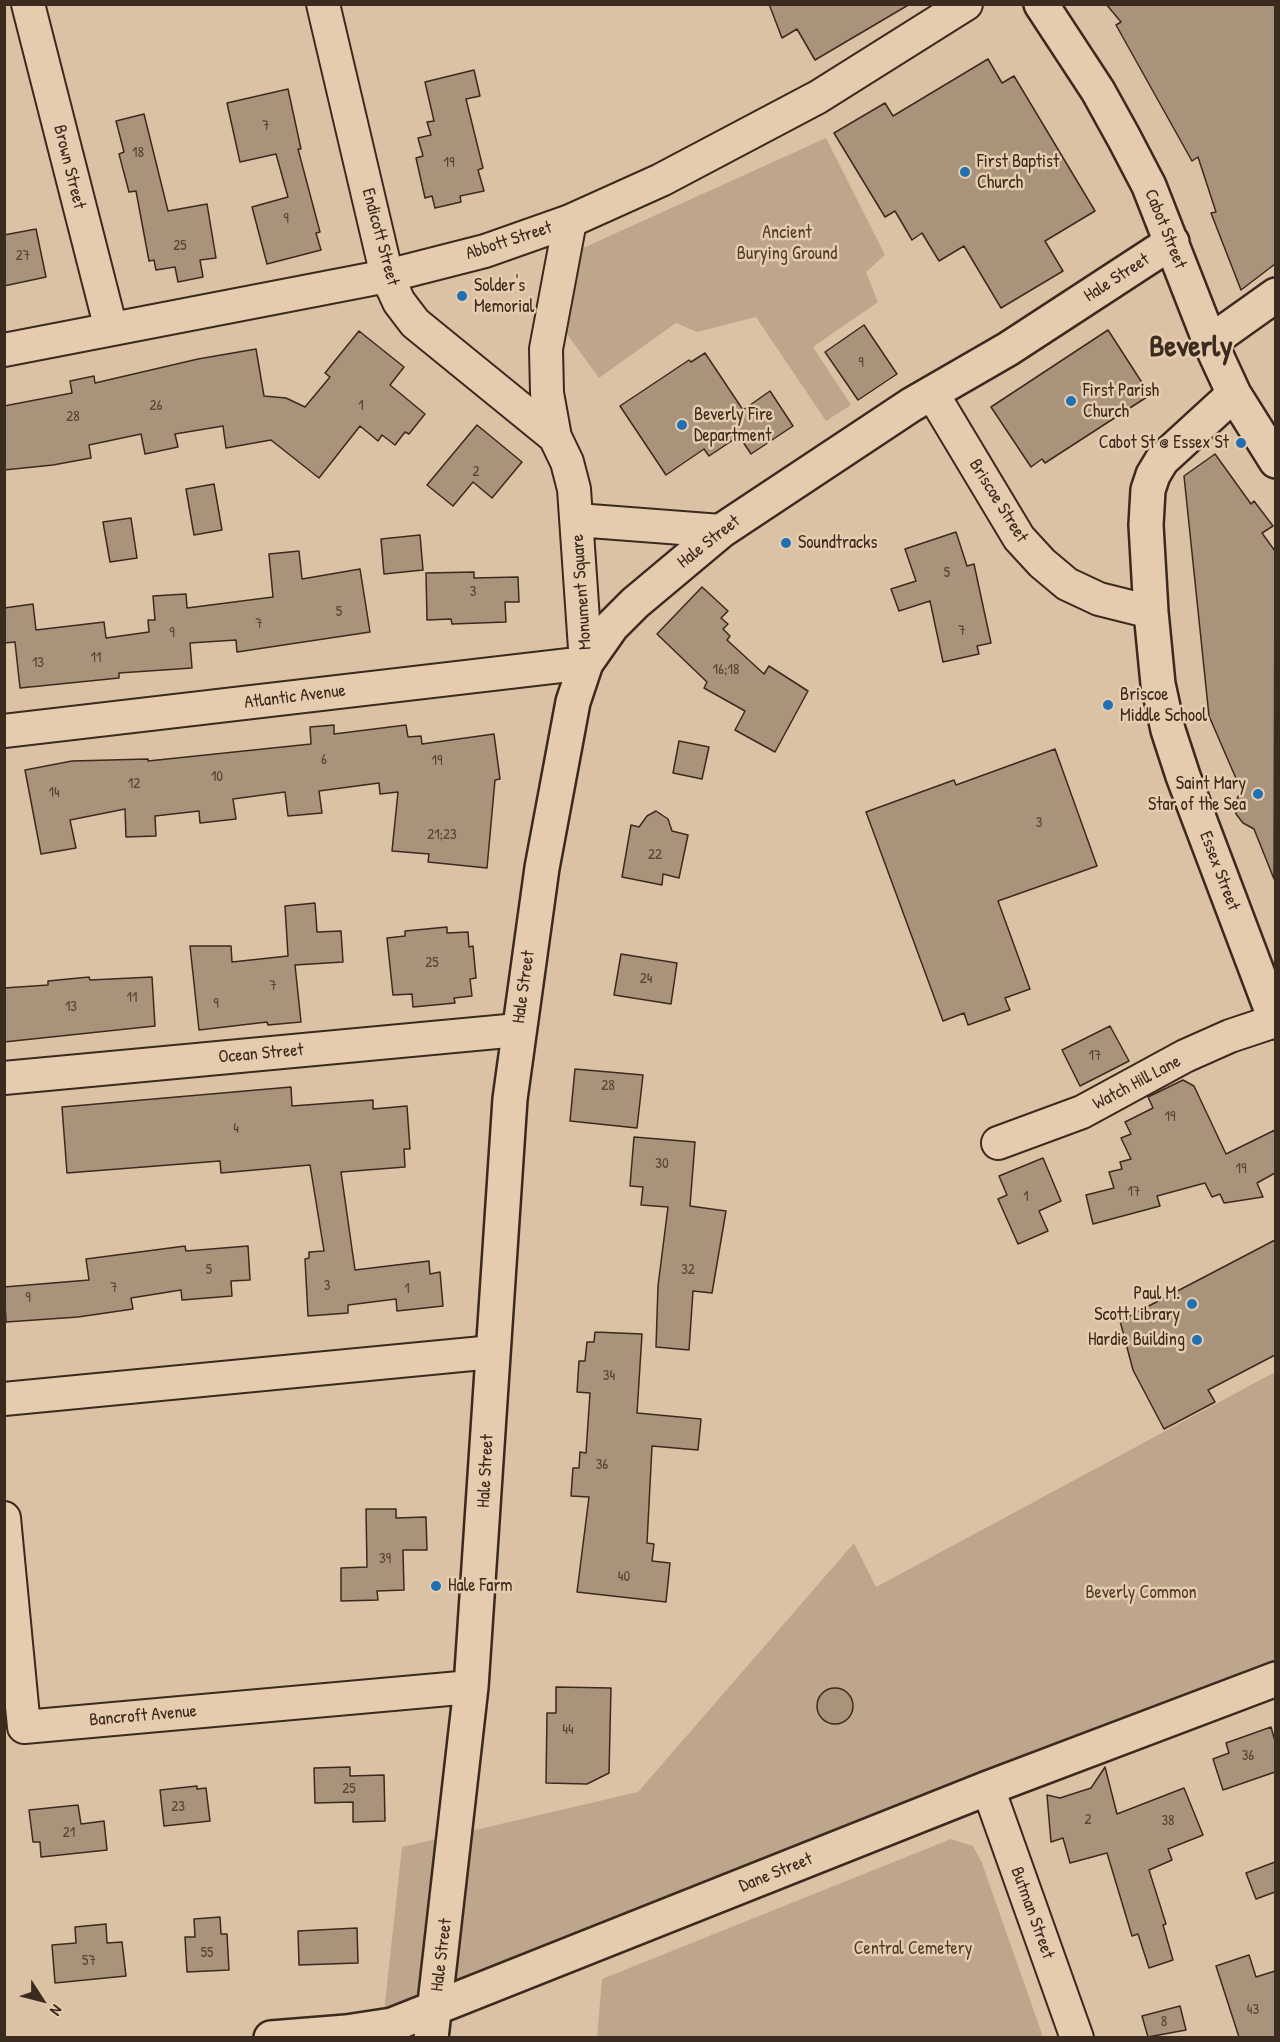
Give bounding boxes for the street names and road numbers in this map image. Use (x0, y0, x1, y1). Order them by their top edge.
street label: Brown Street (48, 123, 90, 211)
street label: Endicott Street (357, 186, 403, 288)
street label: Cabot Street (1139, 186, 1191, 272)
street label: Abbott Street (463, 217, 555, 265)
street label: Hale Street (1080, 249, 1154, 307)
street label: Briscoe Street (964, 455, 1032, 547)
street label: Hale Street (673, 511, 745, 573)
street label: Monument Square (567, 533, 597, 651)
street label: Atlantic Avenue (243, 680, 347, 714)
street label: Essex Street (1194, 828, 1244, 914)
street label: Hale Street (508, 949, 540, 1025)
street label: Ocean Street (218, 1040, 304, 1068)
street label: Watch Hill Lane (1089, 1051, 1185, 1115)
street label: Hale Street (473, 1434, 499, 1508)
street label: Bancroft Avenue (88, 1701, 198, 1731)
street label: Dane Street (736, 1849, 816, 1897)
street label: Butman Street (1005, 1864, 1059, 1962)
street label: Hale Street (427, 1917, 457, 1993)

